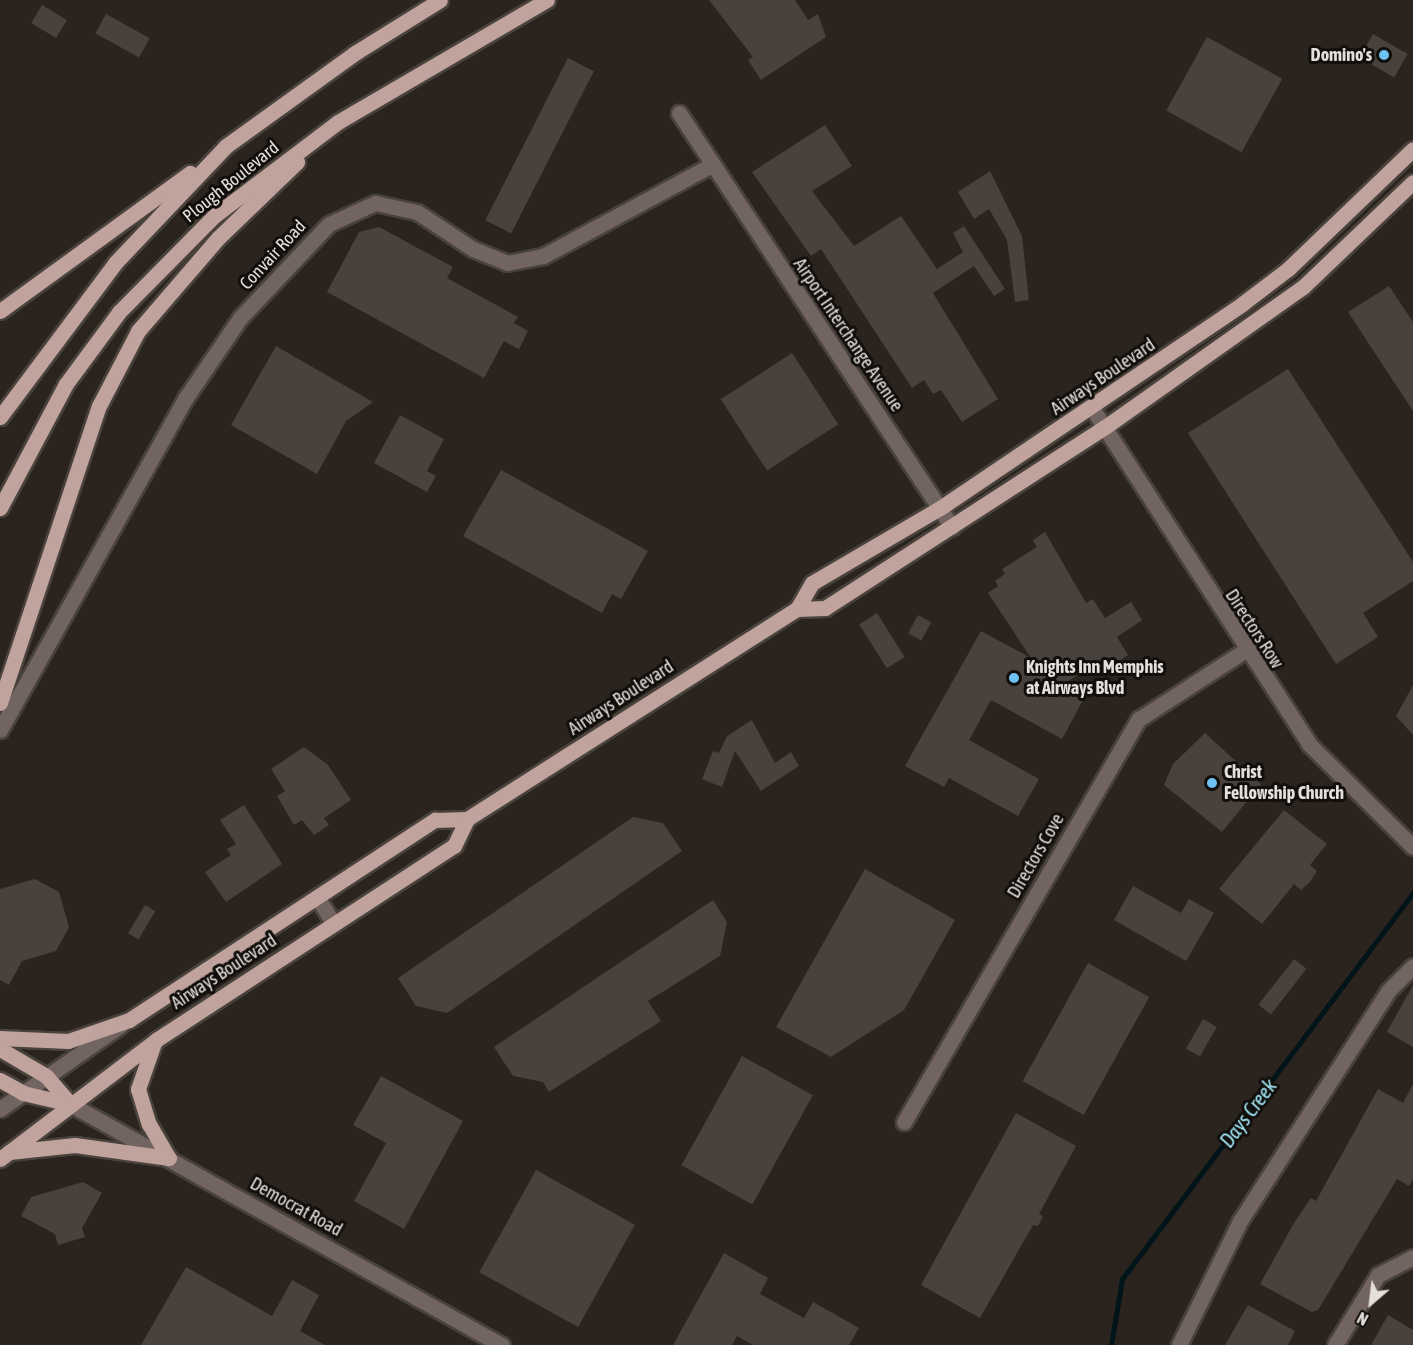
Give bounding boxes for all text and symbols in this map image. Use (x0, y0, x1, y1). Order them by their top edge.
place label: Domino's (1311, 44, 1372, 66)
marker: Domino's (1377, 48, 1391, 62)
street label: Plough Boulevard (179, 137, 283, 227)
street label: Convair Road (235, 216, 311, 294)
street label: Airport Interchange Avenue (789, 254, 907, 416)
street label: Airways Boulevard (1047, 334, 1159, 420)
street label: Directors Row (1220, 585, 1288, 673)
street label: Airways Boulevard (564, 656, 678, 740)
place label: Knights Inn Memphis at Airways Blvd (1026, 657, 1164, 700)
marker: Knights Inn Memphis at Airways Blvd (1007, 671, 1021, 685)
place label: Christ Fellowship Church (1224, 762, 1344, 804)
marker: Christ Fellowship Church (1205, 776, 1219, 790)
street label: Directors Cove (1003, 810, 1069, 902)
street label: Airways Boulevard (167, 930, 281, 1014)
water label: Days Creek (1215, 1074, 1281, 1152)
street label: Democrat Road (246, 1173, 346, 1241)
north arrow (1341, 1273, 1401, 1333)
text: N (1354, 1309, 1371, 1329)

